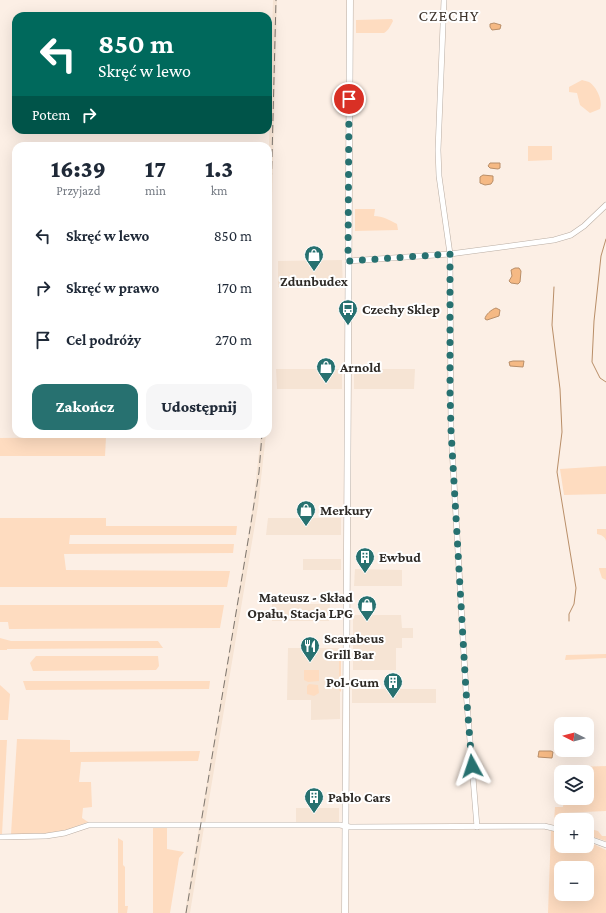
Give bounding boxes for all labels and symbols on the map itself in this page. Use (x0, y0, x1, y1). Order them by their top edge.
district label: CZECHY (419, 7, 479, 24)
pin (332, 82, 366, 116)
shop icon: Zdunbudex (303, 244, 325, 272)
place label: Zdunbudex (280, 273, 349, 289)
bus stop icon: Czechy Sklep (337, 298, 359, 326)
place label: Czechy Sklep (362, 301, 440, 317)
shop icon: Arnold (315, 356, 337, 384)
place label: Arnold (339, 359, 381, 375)
shop icon: Merkury (295, 499, 317, 527)
place label: Merkury (320, 502, 372, 518)
building icon: Ewbud (354, 546, 376, 574)
place label: Ewbud (379, 549, 421, 565)
place label: Mateusz - Skład Opału, Stacja LPG (247, 589, 353, 622)
shop icon: Mateusz - Skład Opału, Stacja LPG (356, 594, 378, 622)
place label: Scarabeus Grill Bar (324, 630, 384, 662)
restaurant icon: Scarabeus Grill Bar (299, 635, 321, 663)
building icon: Pol-Gum (382, 671, 404, 699)
place label: Pol-Gum (326, 674, 379, 690)
north arrow (554, 717, 594, 757)
position arrow (451, 745, 493, 787)
building icon: Pablo Cars (303, 786, 325, 814)
place label: Pablo Cars (328, 789, 391, 805)

